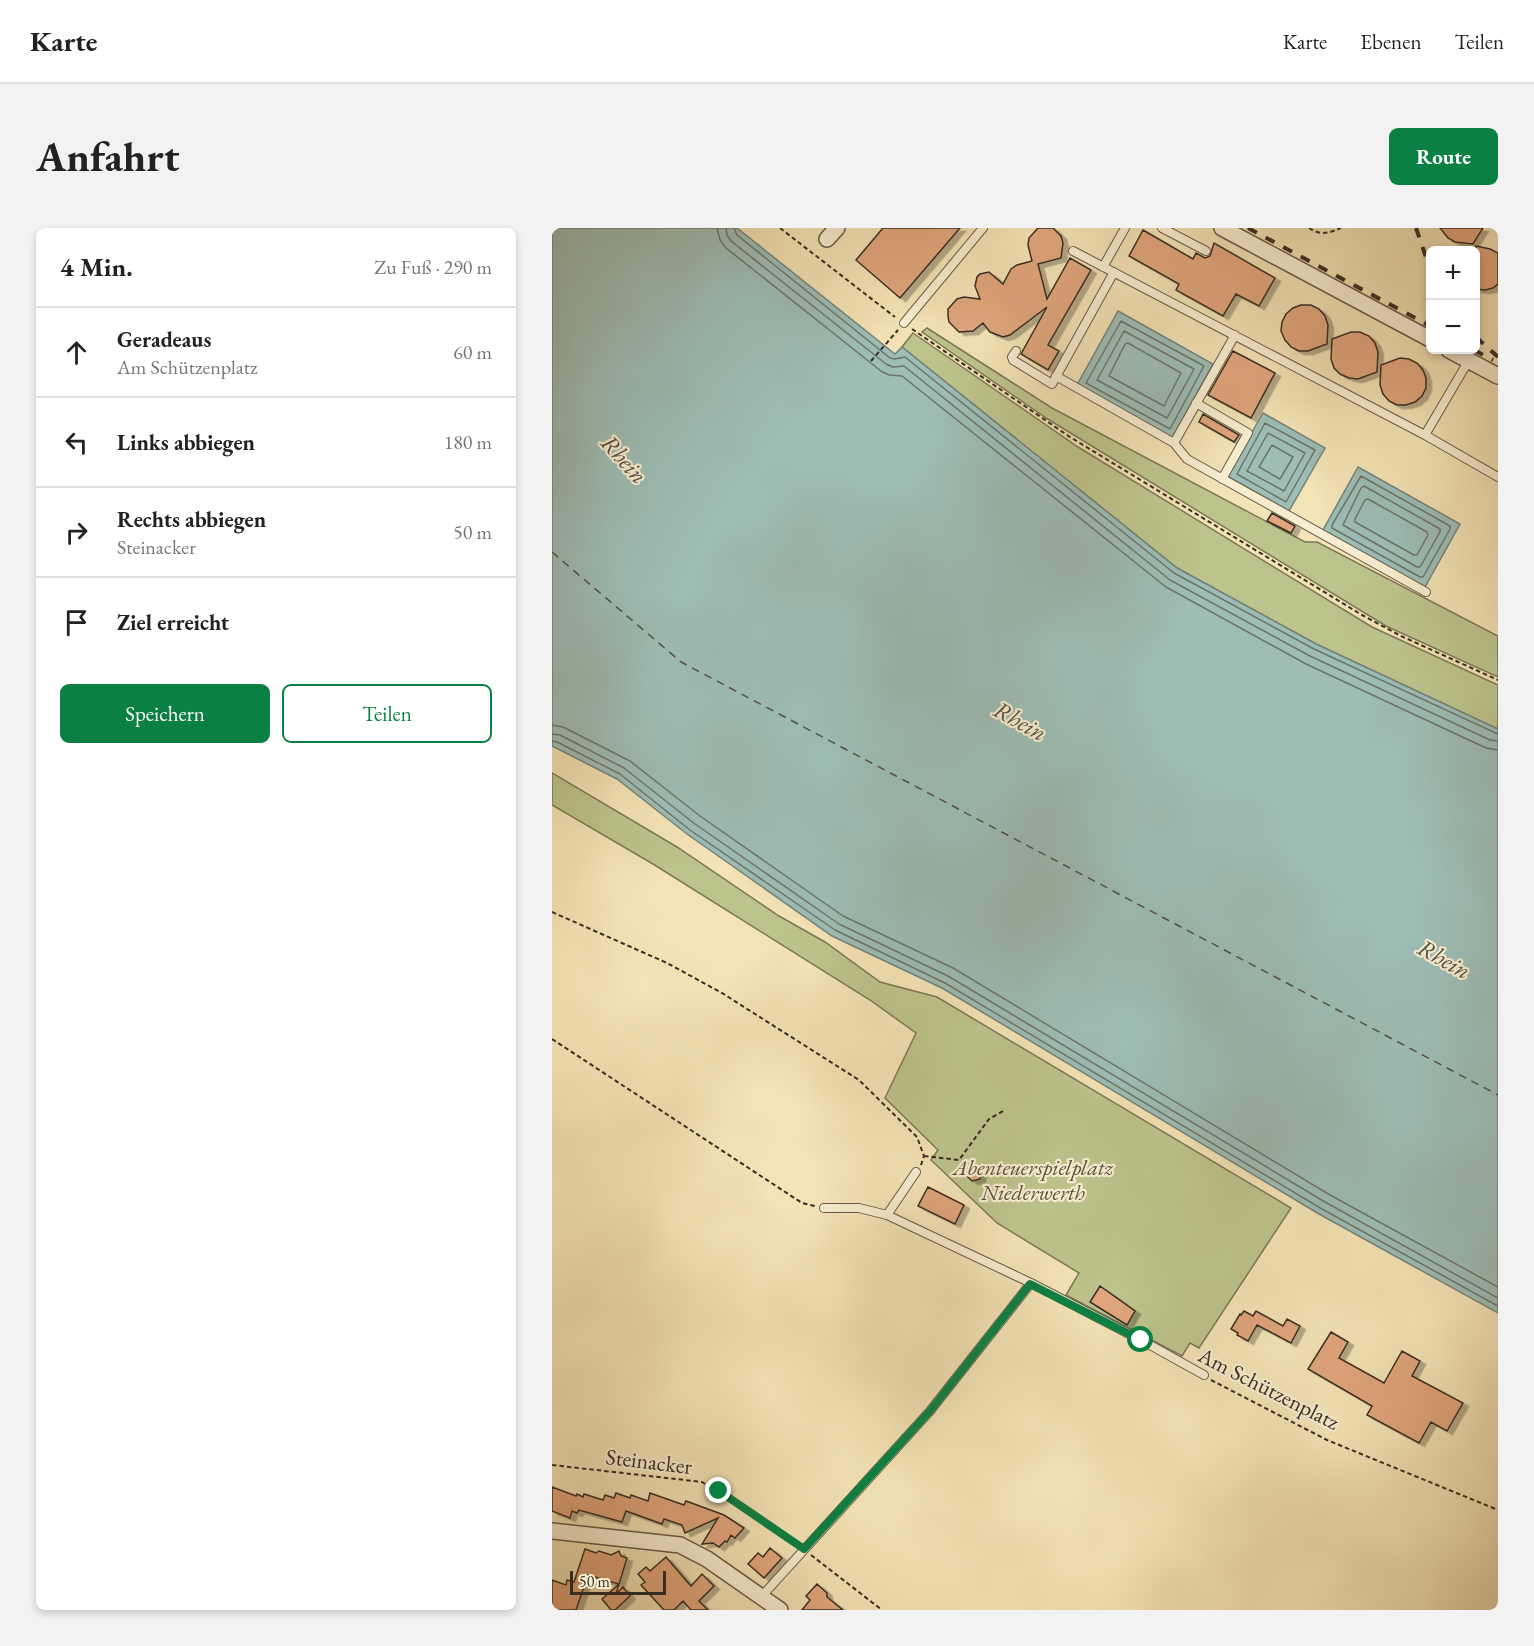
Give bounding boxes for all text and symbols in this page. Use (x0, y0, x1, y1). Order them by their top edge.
text: Karte (30, 23, 97, 59)
text: Karte (1283, 28, 1327, 55)
text: Ebenen (1360, 28, 1421, 55)
text: Teilen (1454, 28, 1504, 55)
button: Route (1389, 128, 1498, 185)
text: Anfahrt (36, 129, 179, 184)
map controls (1426, 246, 1480, 354)
button: + (1426, 246, 1480, 300)
text: 4 Min. (60, 250, 133, 284)
text: Zu Fuß · 290 m (374, 254, 492, 280)
button: − (1426, 300, 1480, 354)
text: Geradeaus (117, 325, 211, 354)
icon: ahead (60, 336, 93, 369)
text: 60 m (453, 339, 492, 365)
text: Am Schützenplatz (117, 354, 258, 380)
icon: left (60, 426, 93, 459)
text: Links abbiegen (117, 428, 255, 457)
water label: Rhein (594, 428, 655, 490)
text: 180 m (444, 429, 492, 455)
text: Rechts abbiegen (117, 505, 266, 534)
icon: right (60, 516, 93, 549)
text: 50 m (453, 519, 492, 545)
text: Steinacker (117, 534, 196, 560)
icon: arrive (60, 606, 93, 639)
text: Ziel erreicht (117, 608, 229, 637)
button: Speichern (60, 684, 270, 743)
button: Teilen (282, 684, 492, 743)
water label: Rhein (988, 693, 1052, 748)
water label: Rhein (1412, 931, 1476, 986)
park label: Abenteuerspielplatz Niederwerth (951, 1153, 1113, 1207)
route start (1127, 1326, 1153, 1352)
street label: Am Schützenplatz (1192, 1340, 1345, 1437)
street label: Steinacker (604, 1442, 694, 1481)
route end (705, 1477, 731, 1503)
scale bar (570, 1568, 666, 1596)
text: 50 m (579, 1571, 610, 1592)

